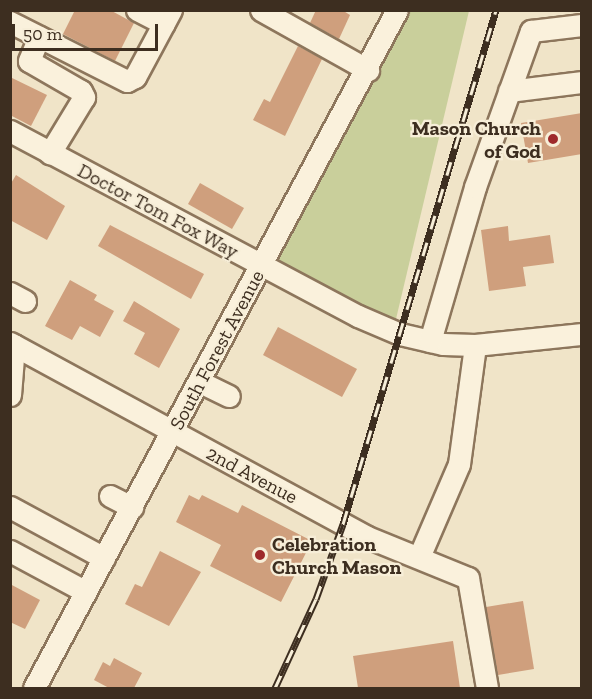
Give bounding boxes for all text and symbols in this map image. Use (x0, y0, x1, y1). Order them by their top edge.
scale bar (15, 12, 160, 50)
text: 50 m (23, 23, 62, 45)
place label: Mason Church of God (412, 116, 541, 163)
marker: Mason Church of God (546, 132, 560, 146)
street label: Doctor Tom Fox Way (73, 158, 243, 264)
street label: South Forest Avenue (165, 266, 269, 434)
street label: 2nd Avenue (202, 441, 302, 509)
place label: Celebration Church Mason (272, 532, 401, 579)
marker: Celebration Church Mason (253, 548, 267, 562)

